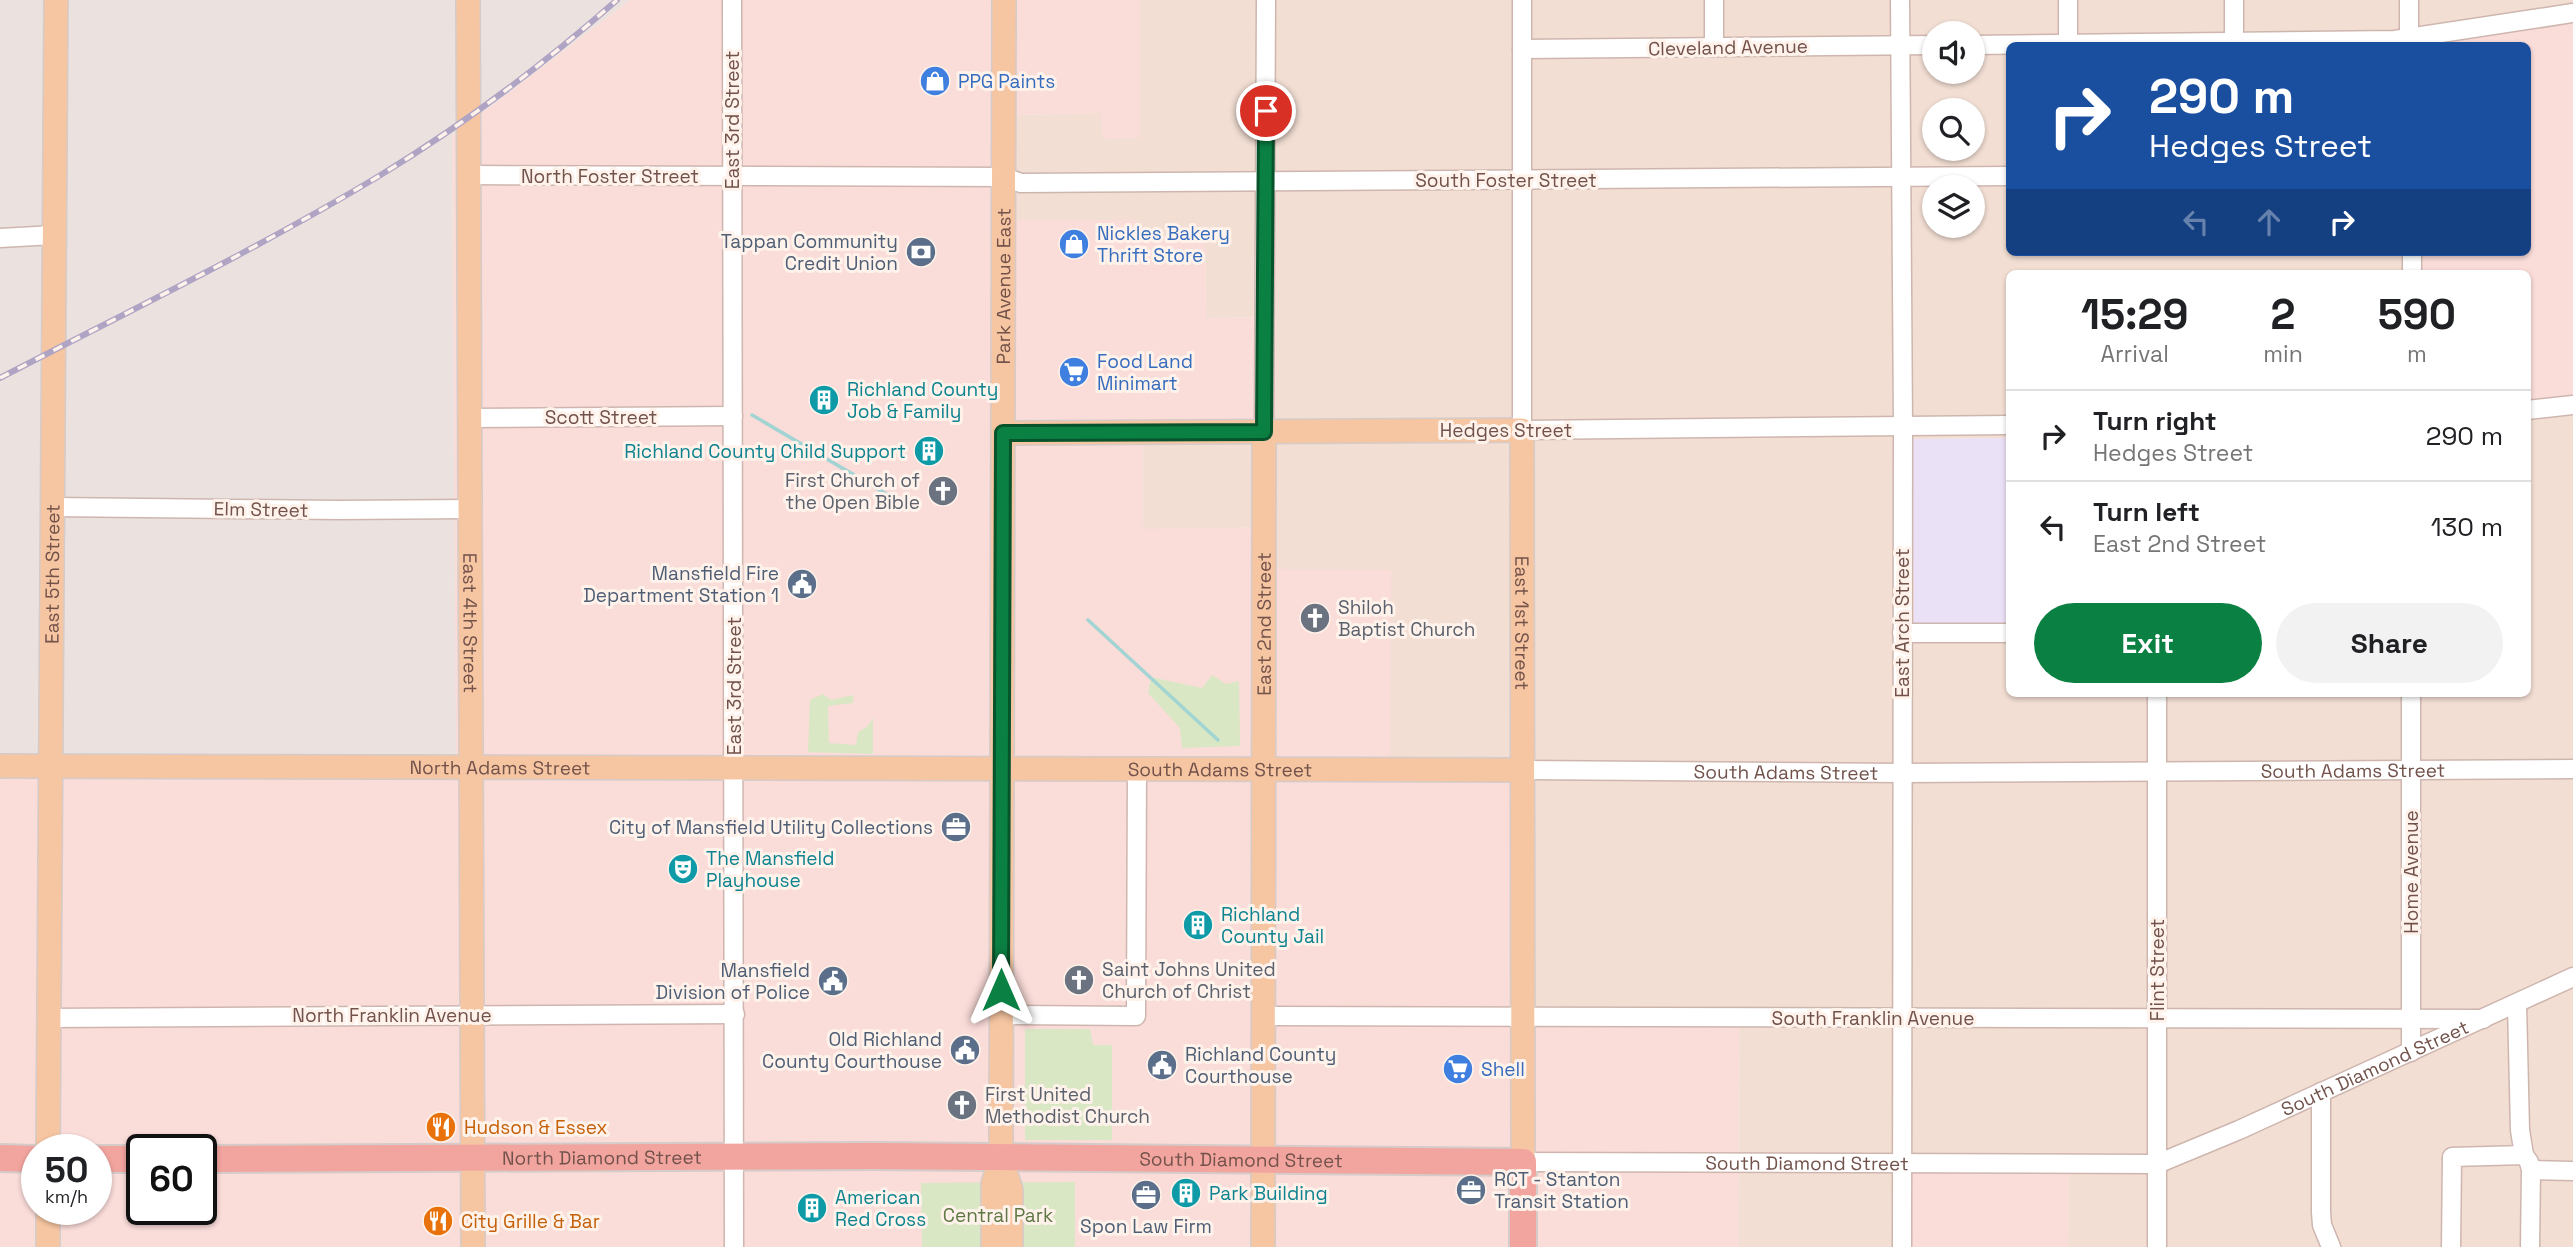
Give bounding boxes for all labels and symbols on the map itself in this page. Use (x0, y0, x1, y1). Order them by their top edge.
street label: Cleveland Avenue (1648, 34, 1808, 61)
street label: East 3rd Street (720, 51, 745, 189)
shop icon: PPG Paints (918, 64, 952, 98)
place label: PPG Paints (958, 69, 1055, 94)
pin (1236, 81, 1296, 141)
street label: North Foster Street (521, 164, 699, 189)
street label: South Foster Street (1415, 168, 1597, 193)
street label: Park Avenue East (991, 208, 1016, 364)
place label: Nickles Bakery Thrift Store (1097, 221, 1230, 268)
shop icon: Nickles Bakery Thrift Store (1057, 227, 1091, 261)
place label: Tappan Community Credit Union (721, 229, 898, 276)
bank icon: Tappan Community Credit Union (904, 235, 938, 269)
place label: Food Land Minimart (1097, 349, 1193, 396)
supermarket icon: Food Land Minimart (1057, 355, 1091, 389)
place label: Richland County Job & Family (847, 377, 998, 424)
building icon: Richland County Job & Family (807, 383, 841, 417)
street label: Scott Street (545, 405, 657, 430)
street label: Hedges Street (1440, 418, 1572, 443)
building icon: Richland County Child Support (912, 434, 946, 468)
place label: Richland County Child Support (624, 439, 906, 464)
place label: First Church of the Open Bible (785, 468, 920, 515)
church icon: First Church of the Open Bible (926, 474, 960, 508)
street label: Elm Street (213, 496, 309, 523)
street label: East 5th Street (40, 504, 65, 644)
street label: East Arch Street (1890, 548, 1915, 698)
street label: East 2nd Street (1252, 552, 1277, 696)
street label: East 4th Street (457, 553, 483, 693)
street label: East 1st Street (1509, 556, 1534, 690)
place label: Mansfield Fire Department Station 1 (583, 561, 779, 608)
public building icon: Mansfield Fire Department Station 1 (785, 567, 819, 601)
place label: Shiloh Baptist Church (1338, 595, 1475, 642)
church icon: Shiloh Baptist Church (1298, 601, 1332, 635)
street label: East 3rd Street (722, 617, 747, 755)
street label: North Adams Street (409, 755, 591, 781)
street label: South Adams Street (1128, 757, 1312, 782)
street label: South Adams Street (2261, 758, 2445, 784)
street label: South Adams Street (1694, 759, 1878, 786)
office icon: City of Mansfield Utility Collections (939, 810, 973, 844)
street label: Home Avenue (2399, 810, 2424, 934)
place label: City of Mansfield Utility Collections (609, 815, 933, 840)
place label: The Mansfield Playhouse (706, 846, 835, 893)
theatre icon: The Mansfield Playhouse (666, 852, 700, 886)
place label: Richland County Jail (1221, 902, 1324, 949)
building icon: Richland County Jail (1181, 908, 1215, 942)
street label: Flint Street (2145, 919, 2170, 1021)
position arrow (964, 953, 1038, 1027)
place label: Saint Johns United Church of Christ (1102, 957, 1276, 1004)
place label: Mansfield Division of Police (655, 958, 810, 1005)
church icon: Saint Johns United Church of Christ (1062, 963, 1096, 997)
public building icon: Mansfield Division of Police (816, 964, 850, 998)
street label: North Franklin Avenue (292, 1003, 492, 1028)
street label: South Franklin Avenue (1772, 1006, 1974, 1031)
street label: South Diamond Street (2277, 1015, 2473, 1122)
place label: Old Richland County Courthouse (762, 1027, 942, 1074)
public building icon: Old Richland County Courthouse (948, 1033, 982, 1067)
place label: Richland County Courthouse (1185, 1042, 1336, 1089)
public building icon: Richland County Courthouse (1145, 1048, 1179, 1082)
supermarket icon: Shell (1441, 1052, 1475, 1086)
place label: Shell (1481, 1057, 1525, 1082)
place label: First United Methodist Church (985, 1082, 1150, 1129)
church icon: First United Methodist Church (945, 1088, 979, 1122)
restaurant icon: Hudson & Essex (424, 1110, 458, 1144)
place label: Hudson & Essex (464, 1115, 608, 1140)
speed limit sign: 60 (126, 1134, 217, 1225)
street label: North Diamond Street (502, 1145, 702, 1171)
street label: South Diamond Street (1139, 1146, 1343, 1173)
street label: South Diamond Street (1705, 1151, 1909, 1176)
place label: RCT - Stanton Transit Station (1494, 1167, 1629, 1214)
office icon: RCT - Stanton Transit Station (1454, 1173, 1488, 1207)
building icon: Park Building (1169, 1176, 1203, 1210)
office icon: Spon Law Firm (1129, 1178, 1163, 1212)
place label: Park Building (1209, 1181, 1328, 1206)
place label: American Red Cross (835, 1185, 926, 1232)
building icon: American Red Cross (795, 1191, 829, 1225)
park label: Central Park (943, 1203, 1053, 1228)
restaurant icon: City Grille & Bar (421, 1204, 455, 1238)
place label: City Grille & Bar (461, 1209, 600, 1234)
place label: Spon Law Firm (1080, 1214, 1212, 1239)

